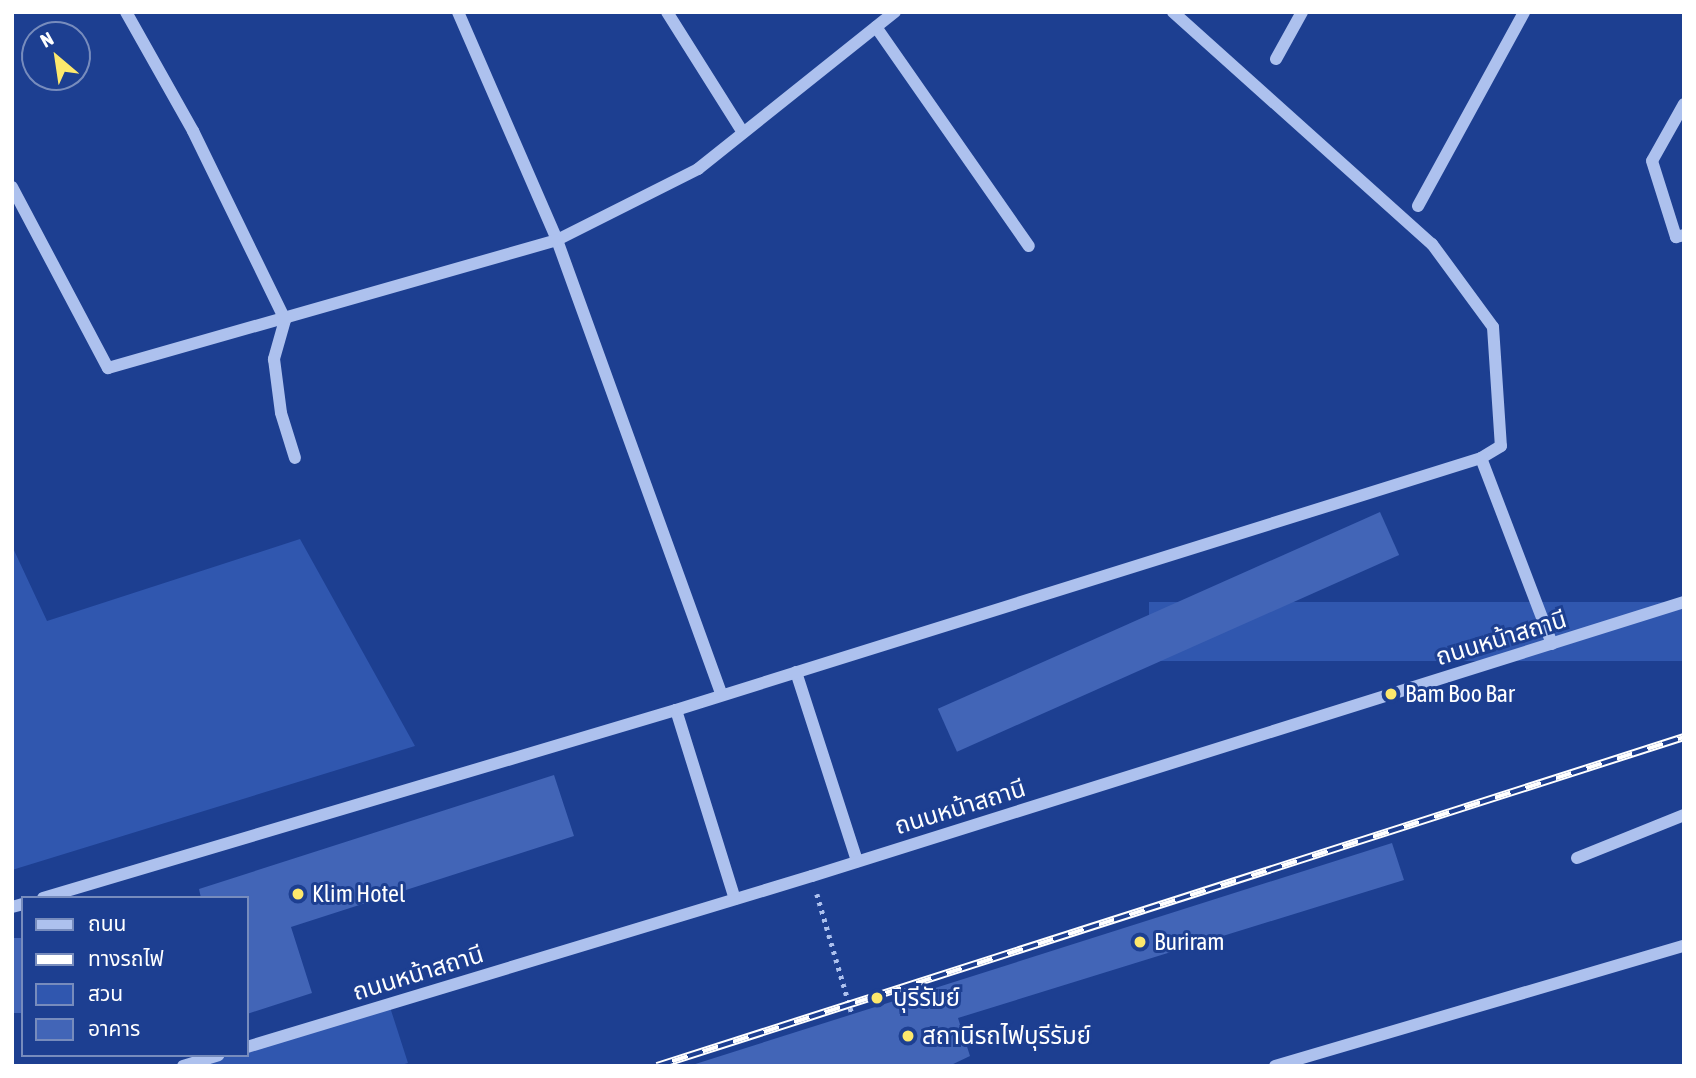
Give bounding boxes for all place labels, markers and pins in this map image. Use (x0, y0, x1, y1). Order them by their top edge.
place label: Bam Boo Bar (1405, 680, 1515, 708)
marker: Bam Boo Bar (1383, 686, 1399, 702)
place label: Klim Hotel (312, 880, 405, 908)
marker: Klim Hotel (290, 886, 306, 902)
place label: Buriram (1154, 928, 1225, 956)
marker: Buriram (1132, 934, 1148, 950)
place label: บุรีรัมย์ (893, 984, 960, 1012)
marker: บุรีรัมย์ (867, 988, 887, 1008)
place label: สถานีรถไฟบุรีรัมย์ (922, 1022, 1091, 1050)
marker: สถานีรถไฟบุรีรัมย์ (900, 1028, 916, 1044)

